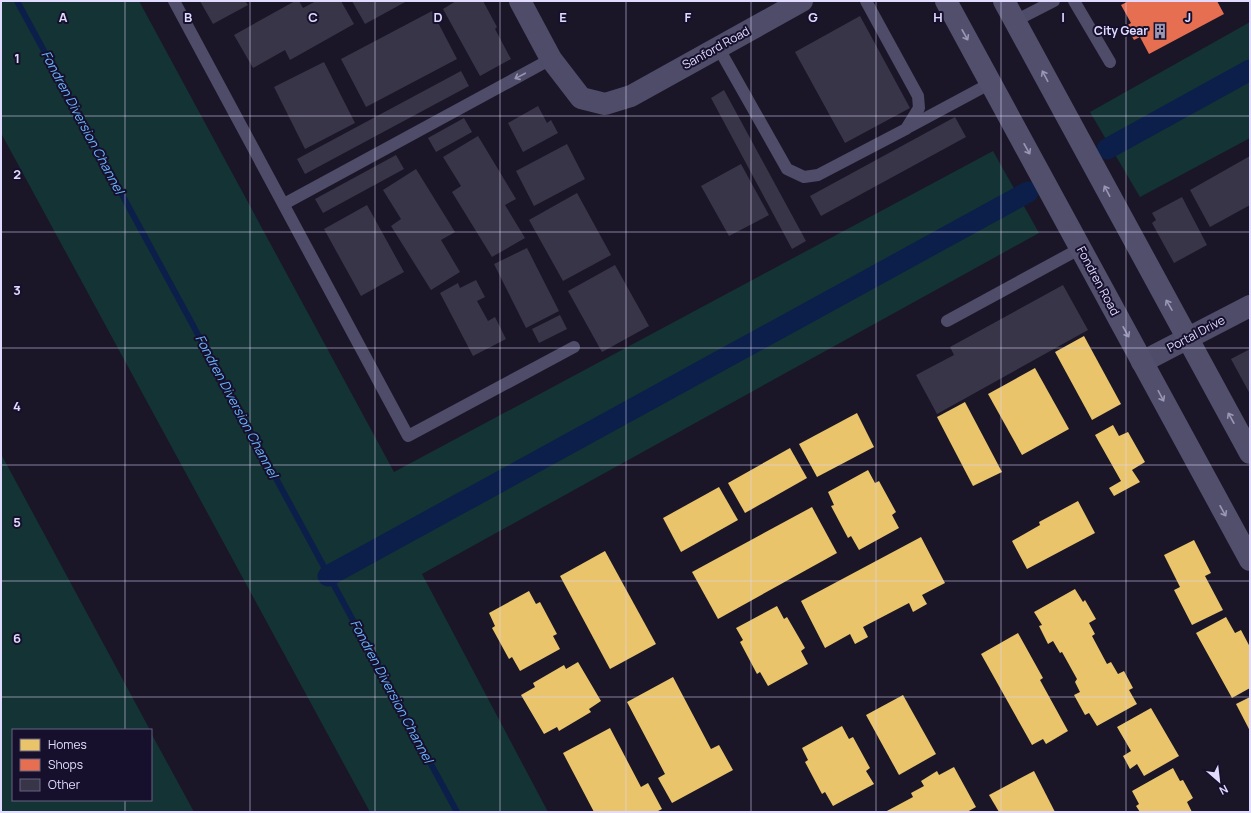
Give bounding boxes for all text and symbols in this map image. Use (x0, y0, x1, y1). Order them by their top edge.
text: A (59, 8, 68, 26)
text: B (184, 8, 192, 26)
text: C (308, 8, 318, 26)
text: D (433, 8, 443, 26)
text: E (559, 8, 567, 26)
text: F (685, 8, 692, 26)
text: G (808, 8, 818, 26)
text: H (933, 8, 943, 26)
text: I (1061, 8, 1065, 26)
text: J (1185, 8, 1191, 26)
street label: Sanford Road (679, 22, 752, 73)
place label: City Gear (1094, 22, 1148, 39)
building icon: City Gear (1151, 22, 1169, 40)
one-way arrow (961, 29, 969, 41)
water label: Fondren Diversion Channel (37, 47, 129, 199)
text: 1 (14, 49, 20, 67)
one-way arrow (1040, 70, 1048, 82)
one-way arrow (514, 73, 526, 80)
one-way arrow (1023, 143, 1031, 155)
text: 2 (13, 165, 21, 183)
one-way arrow (1102, 185, 1110, 197)
street label: Fondren Road (1073, 243, 1124, 318)
text: 3 (13, 281, 21, 299)
one-way arrow (1164, 299, 1172, 311)
street label: Portal Drive (1164, 311, 1228, 356)
one-way arrow (1122, 326, 1130, 338)
water label: Fondren Diversion Channel (191, 331, 283, 483)
one-way arrow (1158, 390, 1165, 402)
text: 4 (13, 397, 21, 415)
one-way arrow (1227, 413, 1235, 425)
one-way arrow (1220, 505, 1227, 517)
text: 5 (13, 513, 21, 531)
water label: Fondren Diversion Channel (346, 616, 438, 768)
text: 6 (13, 629, 21, 647)
legend (12, 729, 152, 801)
text: Homes (48, 736, 87, 753)
text: Shops (48, 756, 83, 773)
north arrow (1199, 761, 1239, 801)
text: Other (48, 776, 81, 793)
text: N (1217, 782, 1231, 799)

